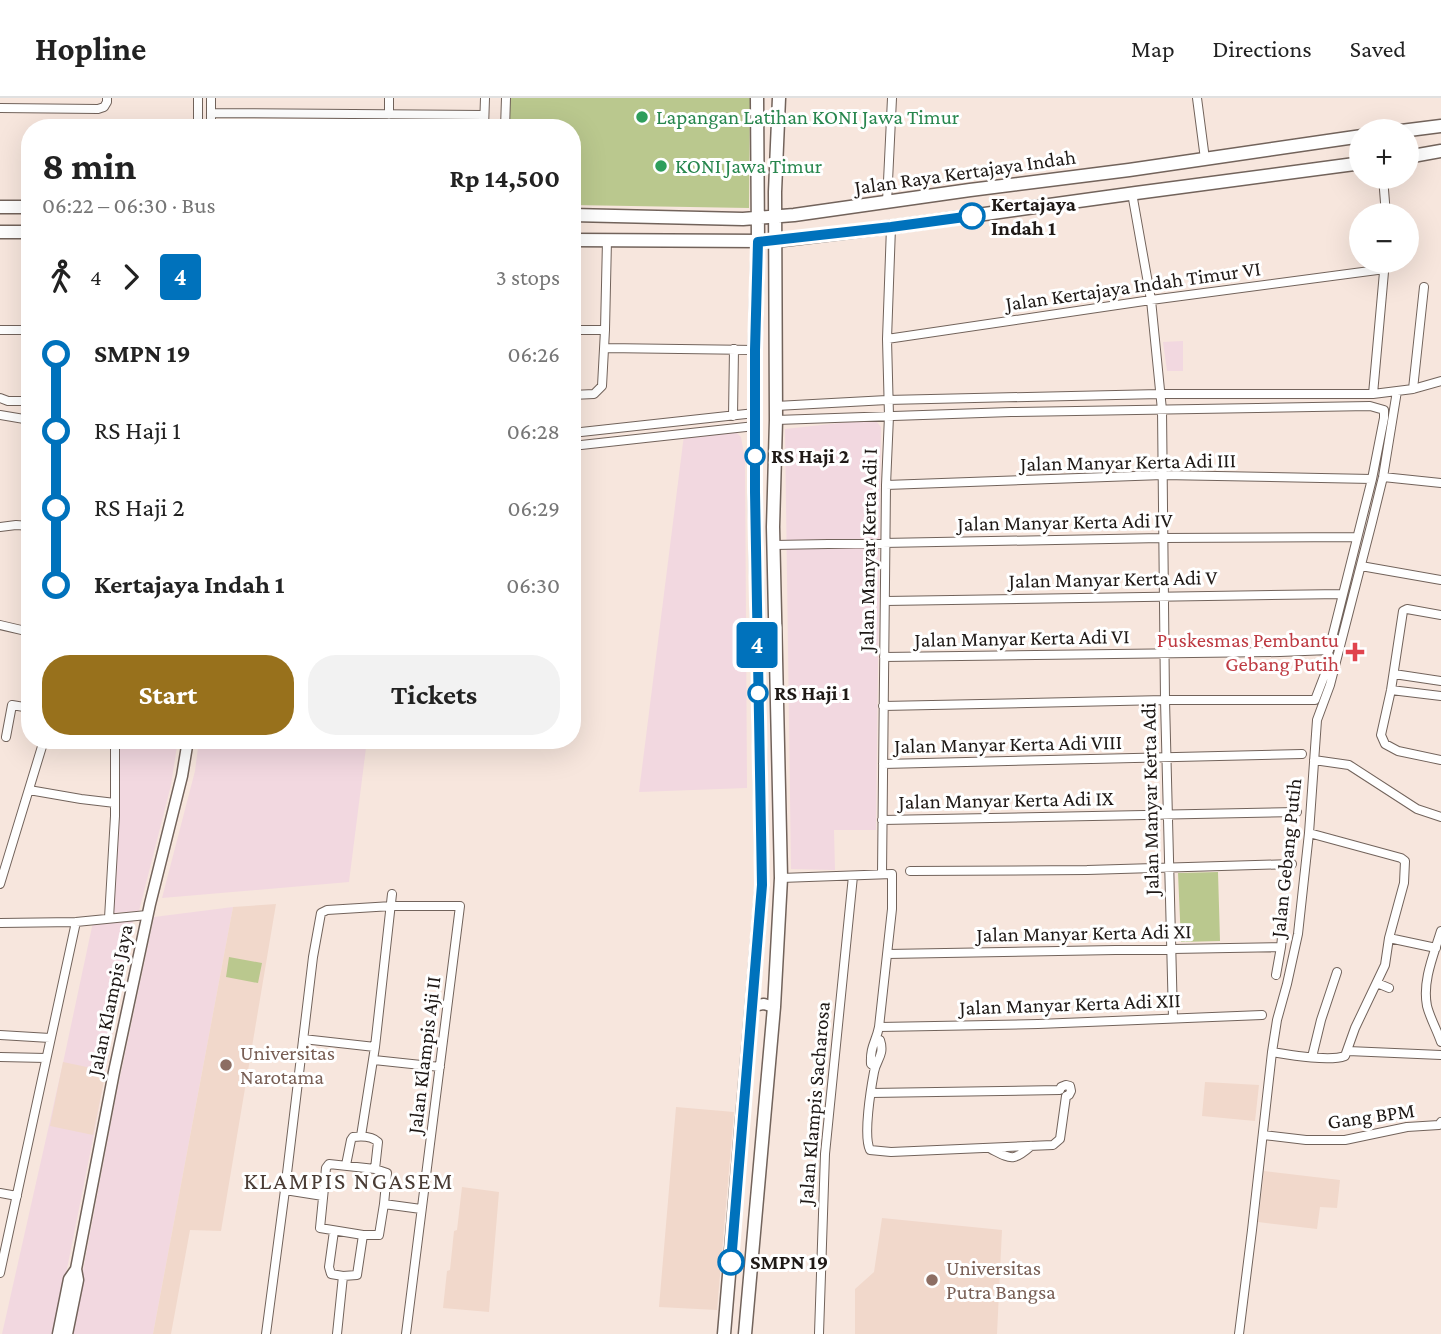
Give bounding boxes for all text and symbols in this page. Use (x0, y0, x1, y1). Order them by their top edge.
text: Hopline (35, 30, 146, 67)
text: Map (1131, 35, 1175, 62)
text: Directions (1213, 35, 1312, 62)
text: Saved (1350, 35, 1406, 62)
place label: Lapangan Latihan KONI Jawa Timur (656, 105, 960, 129)
marker: Lapangan Latihan KONI Jawa Timur (634, 109, 650, 125)
map controls (1349, 119, 1419, 273)
button: + (1349, 119, 1419, 189)
text: 8 min (42, 145, 136, 187)
street label: Jalan Raya Kertajaya Indah (851, 145, 1077, 200)
place label: KONI Jawa Timur (675, 154, 823, 178)
marker: KONI Jawa Timur (653, 158, 669, 174)
text: Rp 14,500 (450, 164, 560, 193)
text: 06:22 – 06:30 · Bus (42, 192, 215, 218)
place label: Kertajaya Indah 1 (991, 192, 1077, 240)
marker: Kertajaya Indah 1 (959, 203, 985, 229)
button: − (1349, 203, 1419, 273)
street label: Jalan Kertajaya Indah Timur VI (1002, 256, 1262, 316)
icon: walk (42, 258, 80, 296)
icon: forward (112, 258, 150, 296)
text: 4 (174, 263, 187, 290)
text: 4 (90, 264, 102, 290)
text: 3 stops (496, 264, 560, 290)
text: SMPN 19 (94, 339, 191, 368)
text: 06:26 (507, 341, 560, 367)
text: RS Haji 1 (94, 416, 181, 445)
text: 06:28 (507, 418, 560, 444)
place label: RS Haji 2 (771, 444, 850, 468)
marker: RS Haji 2 (745, 446, 765, 466)
street label: Jalan Manyar Kerta Adi I (854, 448, 882, 654)
street label: Jalan Manyar Kerta Adi III (1018, 448, 1236, 476)
text: RS Haji 2 (94, 493, 185, 522)
text: 06:29 (507, 495, 560, 521)
street label: Jalan Manyar Kerta Adi IV (955, 508, 1173, 536)
street label: Jalan Manyar Kerta Adi V (1006, 565, 1218, 593)
text: Kertajaya Indah 1 (94, 570, 285, 599)
text: 06:30 (506, 572, 560, 598)
line badge: 4 (734, 622, 780, 668)
street label: Jalan Manyar Kerta Adi VI (912, 624, 1130, 652)
place label: Puskesmas Pembantu Gebang Putih (1157, 628, 1339, 676)
text: 4 (751, 631, 763, 658)
marker: Puskesmas Pembantu Gebang Putih (1345, 642, 1365, 662)
button: Start (42, 655, 294, 735)
button: Tickets (308, 655, 560, 735)
place label: RS Haji 1 (774, 681, 850, 705)
marker: RS Haji 1 (748, 683, 768, 703)
street label: Jalan Manyar Kerta Adi (1136, 702, 1164, 898)
street label: Jalan Manyar Kerta Adi VIII (892, 730, 1122, 758)
street label: Jalan Gebang Putih (1265, 777, 1306, 941)
street label: Jalan Manyar Kerta Adi IX (896, 786, 1114, 814)
street label: Jalan Manyar Kerta Adi XI (974, 919, 1192, 947)
street label: Jalan Klampis Jaya (82, 922, 138, 1080)
street label: Jalan Klampis Aji II (402, 975, 446, 1137)
street label: Jalan Manyar Kerta Adi XII (957, 988, 1181, 1020)
street label: Jalan Klampis Sacharosa (793, 1000, 835, 1208)
place label: Universitas Narotama (240, 1041, 335, 1089)
marker: Universitas Narotama (218, 1057, 234, 1073)
street label: Gang BPM (1326, 1098, 1416, 1134)
district label: KLAMPIS NGASEM (243, 1167, 455, 1194)
marker: SMPN 19 (718, 1249, 744, 1275)
place label: SMPN 19 (750, 1250, 828, 1274)
place label: Universitas Putra Bangsa (946, 1256, 1056, 1304)
marker: Universitas Putra Bangsa (924, 1272, 940, 1288)

